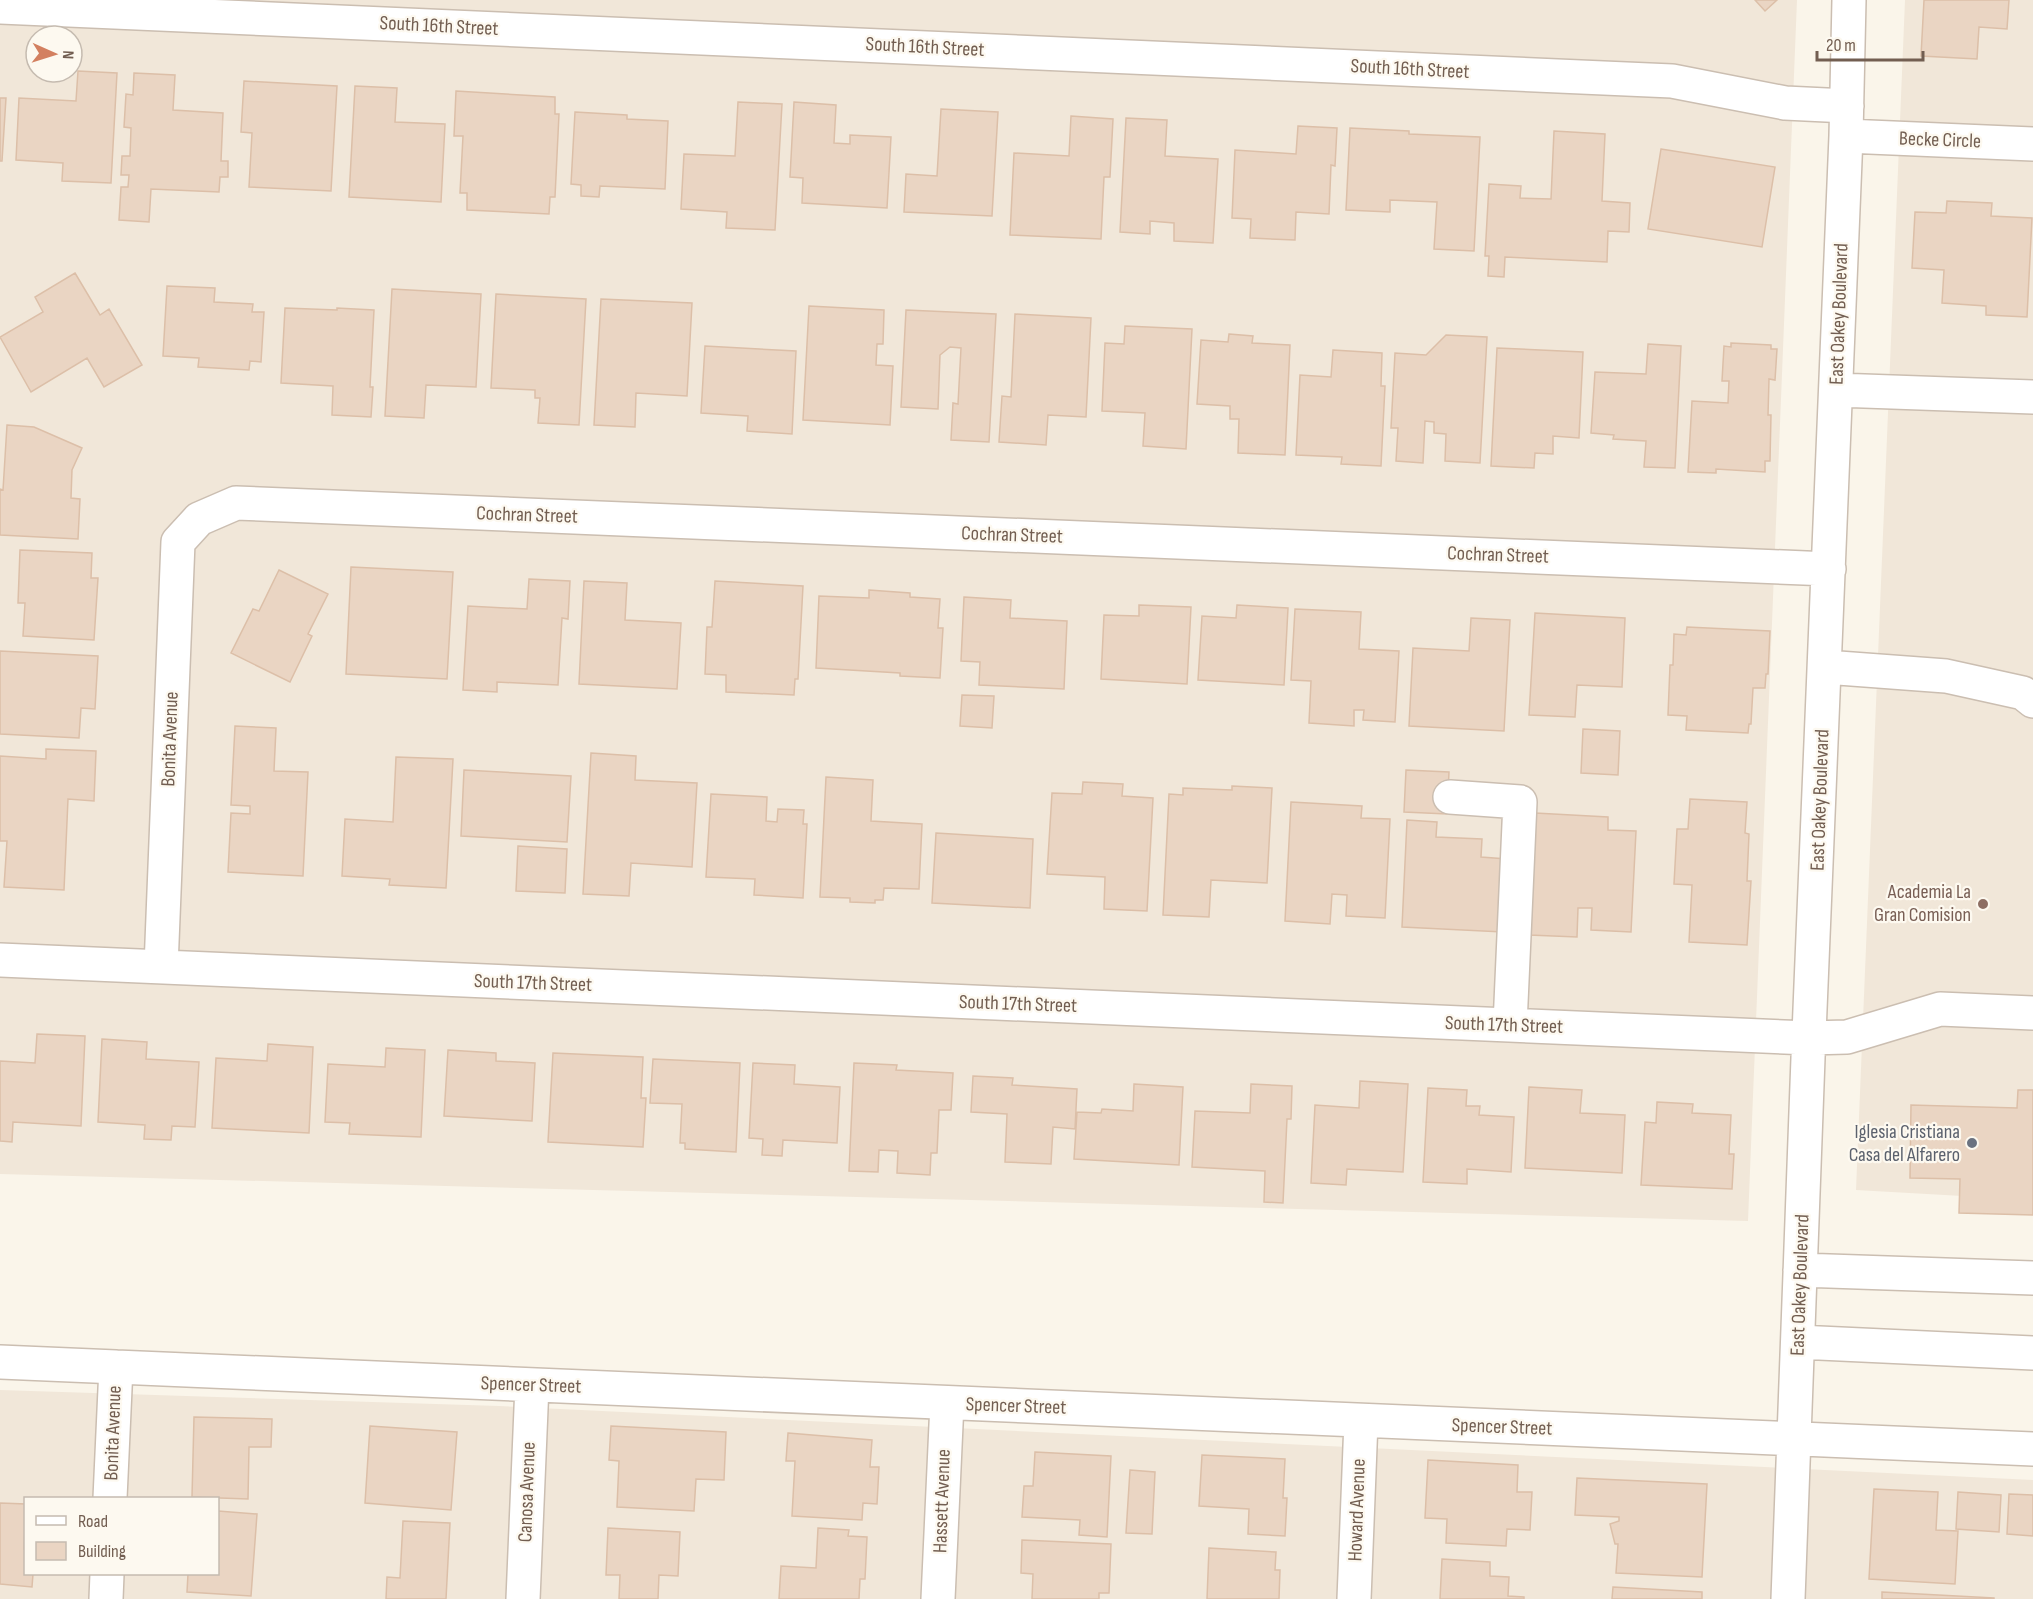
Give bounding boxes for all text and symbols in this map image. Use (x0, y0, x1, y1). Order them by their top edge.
street label: South 16th Street (379, 11, 499, 41)
north arrow (24, 24, 84, 84)
scale bar (1817, 24, 1924, 62)
street label: South 16th Street (865, 32, 985, 62)
text: 20 m (1826, 35, 1856, 56)
text: N (58, 50, 77, 59)
street label: South 16th Street (1350, 54, 1470, 84)
street label: Becke Circle (1899, 127, 1981, 153)
street label: East Oakey Boulevard (1825, 243, 1853, 385)
street label: Cochran Street (476, 501, 578, 529)
street label: Cochran Street (961, 521, 1063, 549)
street label: Cochran Street (1447, 541, 1549, 569)
street label: Bonita Avenue (156, 691, 184, 787)
street label: East Oakey Boulevard (1806, 729, 1834, 871)
place label: Academia La Gran Comision (1874, 880, 1971, 927)
marker: Academia La Gran Comision (1976, 897, 1990, 911)
street label: South 17th Street (473, 969, 593, 997)
street label: South 17th Street (958, 990, 1078, 1018)
street label: South 17th Street (1444, 1011, 1564, 1039)
place label: Iglesia Cristiana Casa del Alfarero (1849, 1120, 1960, 1167)
marker: Iglesia Cristiana Casa del Alfarero (1965, 1136, 1979, 1150)
street label: East Oakey Boulevard (1786, 1214, 1814, 1356)
street label: Spencer Street (480, 1371, 582, 1399)
street label: Bonita Avenue (99, 1385, 127, 1481)
street label: Spencer Street (965, 1392, 1067, 1420)
street label: Spencer Street (1451, 1413, 1553, 1441)
street label: Canosa Avenue (513, 1441, 541, 1543)
street label: Hassett Avenue (928, 1448, 956, 1554)
street label: Howard Avenue (1343, 1458, 1371, 1562)
legend (24, 1497, 219, 1575)
text: Road (78, 1511, 108, 1532)
text: Building (78, 1541, 126, 1562)

